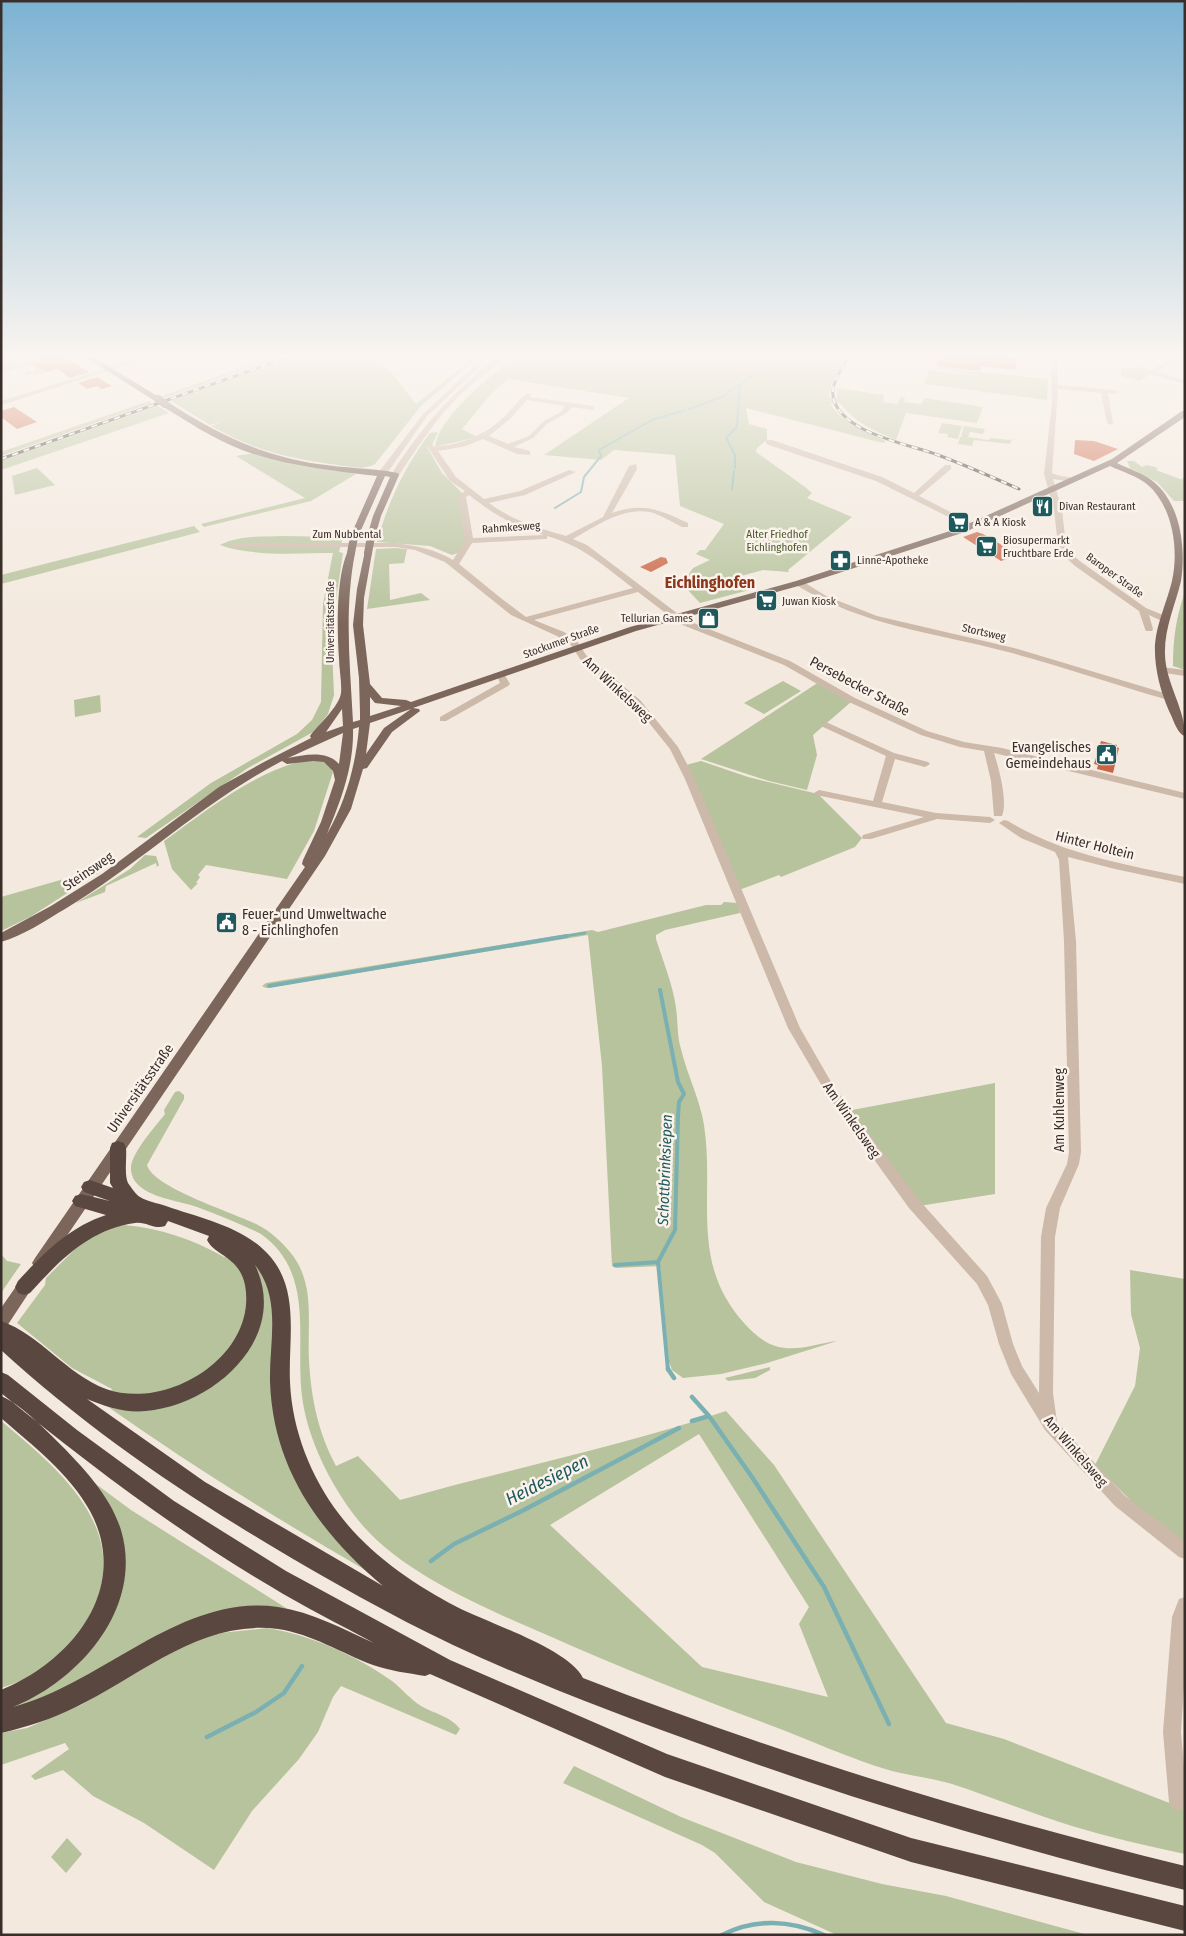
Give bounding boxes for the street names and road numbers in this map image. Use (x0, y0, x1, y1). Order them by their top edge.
street label: Rahmkesweg (481, 519, 541, 536)
street label: Zum Nubbental (313, 528, 382, 541)
street label: Baroper Straße (1083, 550, 1146, 601)
street label: Universitätsstraße (324, 581, 337, 663)
street label: Stortsweg (961, 621, 1008, 644)
street label: Stockumer Straße (521, 622, 601, 661)
street label: Am Winkelsweg (580, 653, 656, 726)
street label: Persebecker Straße (807, 653, 913, 720)
street label: Hinter Holtein (1054, 827, 1136, 863)
street label: Steinsweg (60, 848, 117, 895)
street label: Universitätsstraße (103, 1041, 177, 1136)
street label: Am Kuhlenweg (1051, 1068, 1068, 1152)
street label: Am Winkelsweg (819, 1079, 884, 1162)
street label: Am Winkelsweg (1040, 1412, 1111, 1491)

